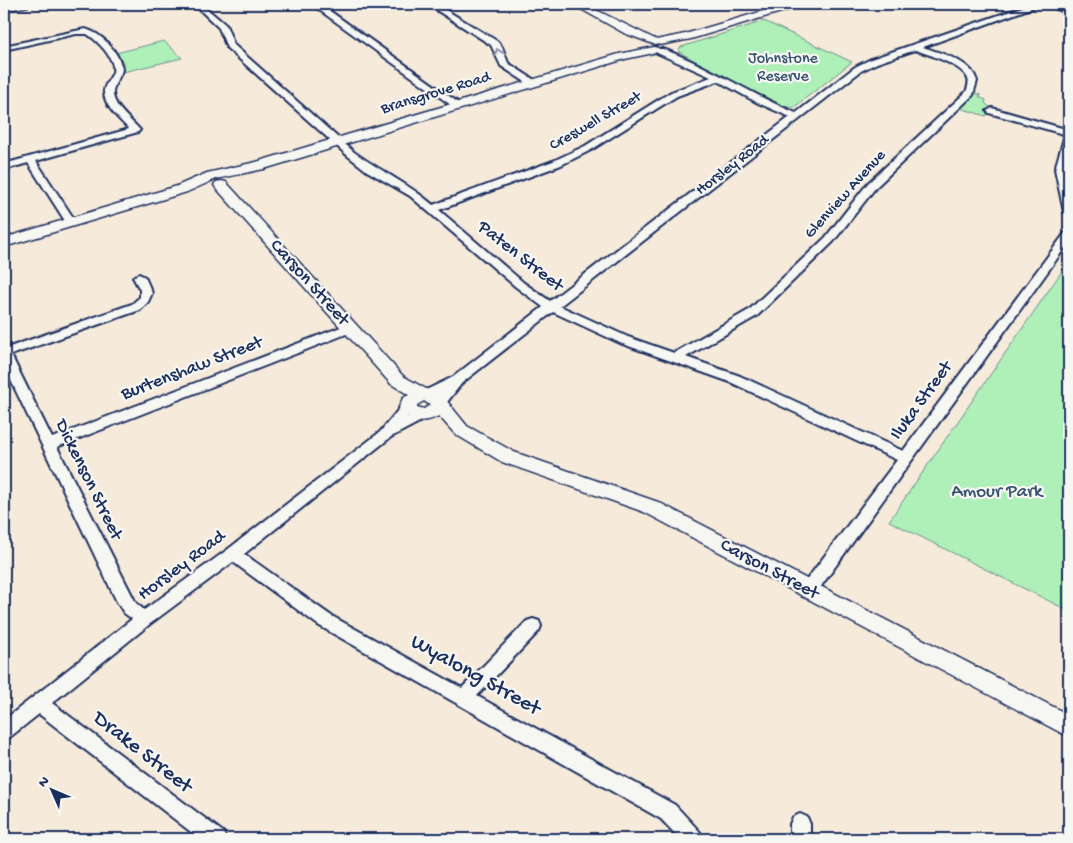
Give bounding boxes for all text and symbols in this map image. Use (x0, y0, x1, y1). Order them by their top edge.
one-way arrow (494, 48, 504, 57)
park label: Johnstone Reserve (748, 50, 819, 87)
street label: Bransgrove Road (378, 68, 495, 120)
street label: Creswell Street (547, 87, 646, 156)
street label: Horsley Road (693, 131, 775, 200)
street label: Glenview Avenue (801, 146, 891, 243)
street label: Paten Street (472, 216, 569, 299)
street label: Carson Street (264, 235, 355, 333)
street label: Burtenshaw Street (117, 331, 268, 407)
street label: Iluka Street (886, 355, 960, 445)
street label: Dickenson Street (48, 414, 128, 546)
park label: Amour Park (952, 481, 1044, 504)
street label: Horsley Road (134, 524, 232, 606)
street label: Carson Street (716, 534, 824, 607)
street label: Wyalong Street (405, 630, 546, 723)
street label: Drake Street (85, 705, 199, 801)
north arrow (28, 766, 78, 816)
text: N (35, 773, 54, 792)

